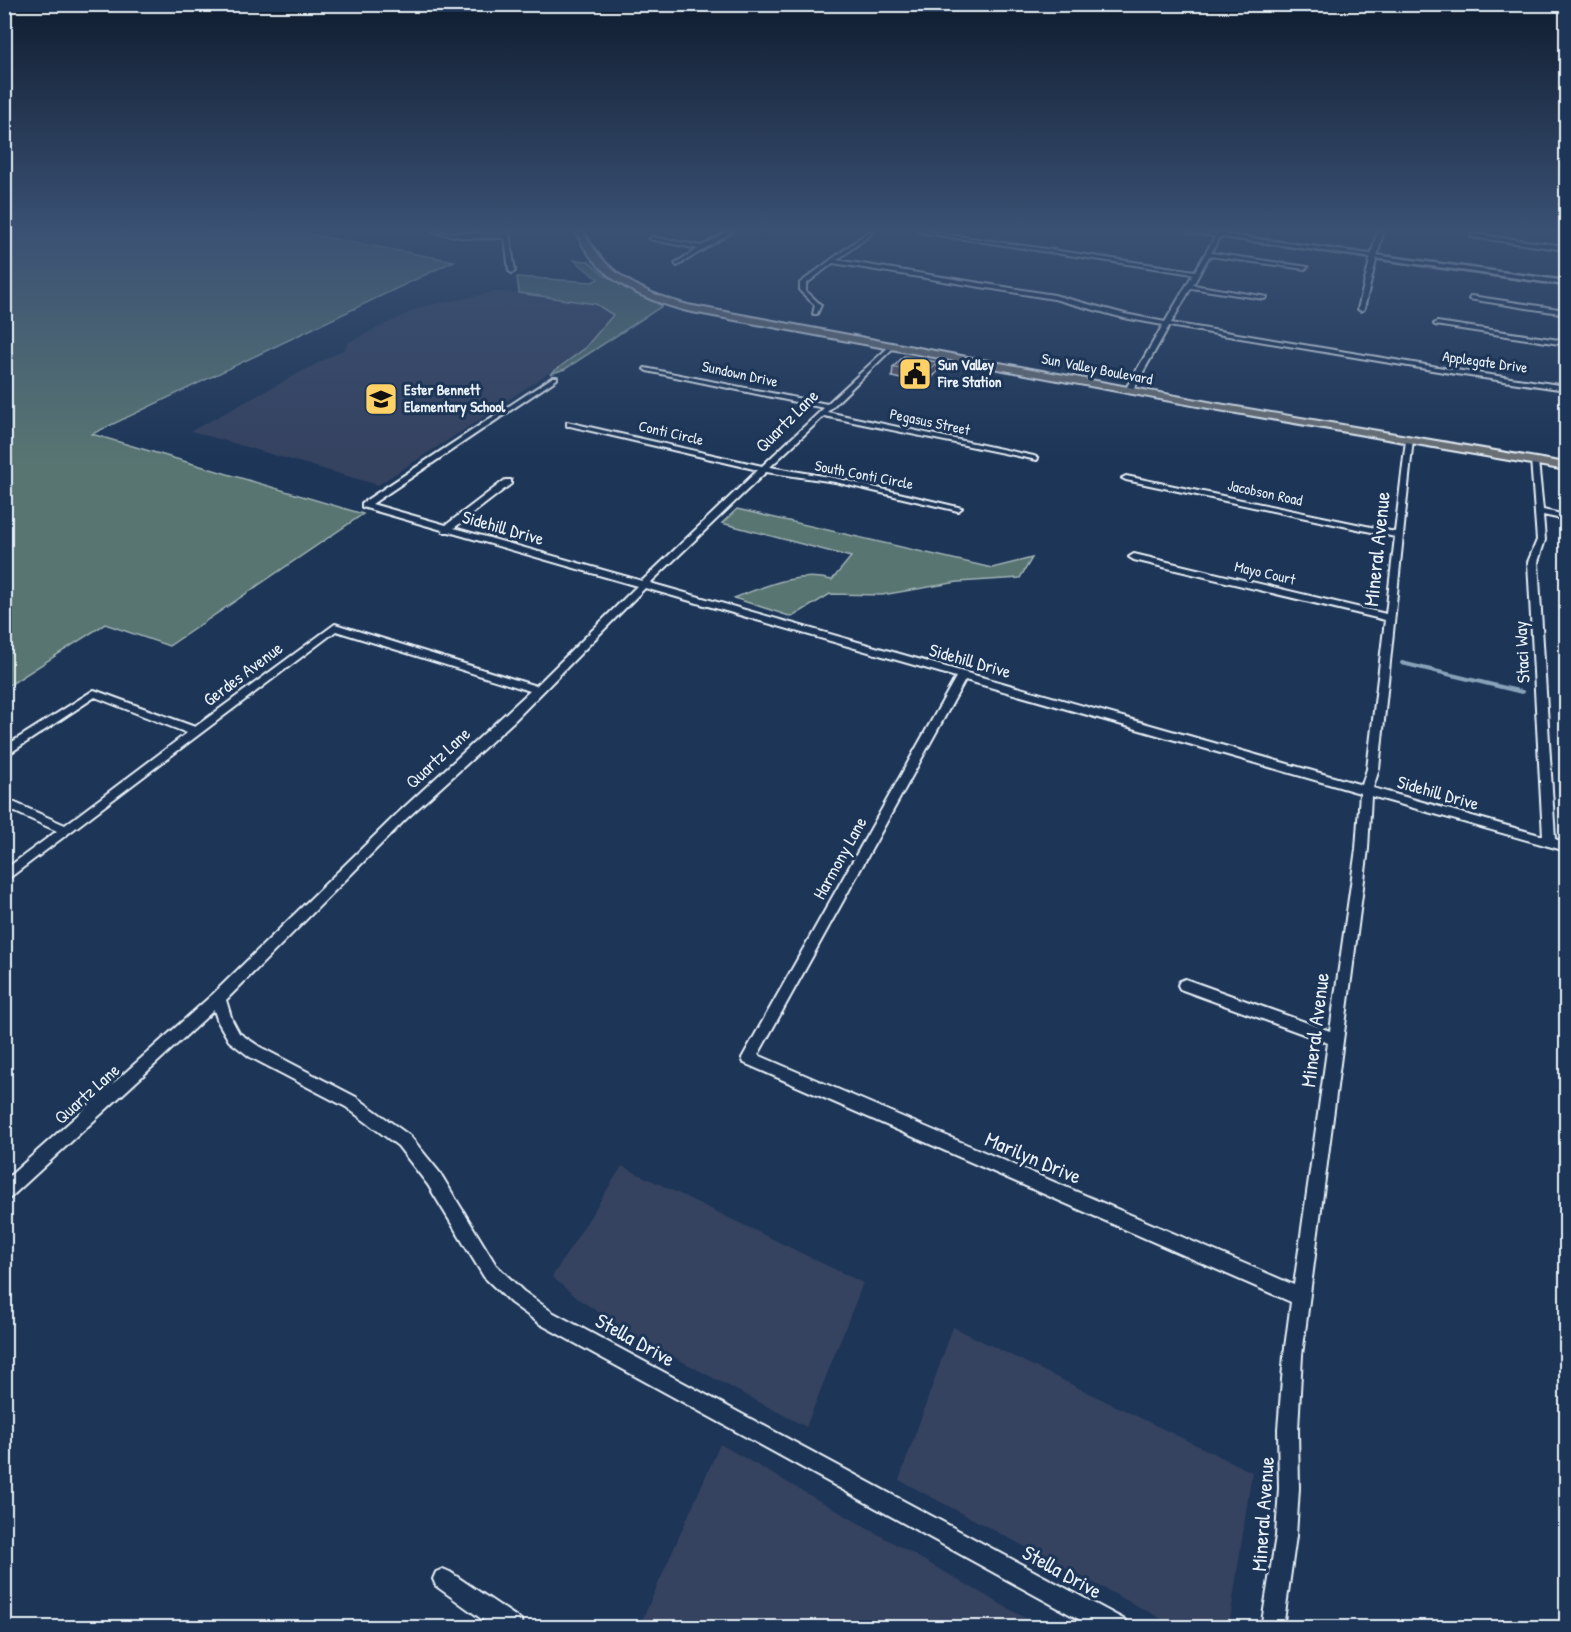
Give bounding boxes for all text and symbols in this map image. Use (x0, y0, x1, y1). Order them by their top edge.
street label: Applegate Drive (1441, 345, 1529, 378)
street label: Sun Valley Boulevard (1040, 347, 1155, 390)
place label: Sun Valley Fire Station (937, 354, 1002, 392)
street label: Sundown Drive (700, 355, 780, 392)
public building icon: Sun Valley Fire Station (897, 356, 933, 392)
place label: Ester Bennett Elementary School (404, 379, 506, 418)
school or university icon: Ester Bennett Elementary School (363, 381, 399, 417)
street label: Quartz Lane (749, 383, 824, 458)
street label: Pegasus Street (888, 403, 973, 440)
street label: Conti Circle (637, 415, 706, 450)
street label: South Conti Circle (813, 455, 915, 494)
street label: Jacobson Road (1226, 474, 1305, 511)
street label: Mineral Avenue (1356, 490, 1397, 608)
street label: Sidehill Drive (459, 504, 547, 551)
street label: Mayo Court (1233, 555, 1298, 590)
street label: Staci Way (1507, 620, 1536, 684)
street label: Gerdes Avenue (198, 635, 288, 712)
street label: Sidehill Drive (926, 637, 1014, 684)
street label: Quartz Lane (400, 721, 475, 794)
street label: Sidehill Drive (1394, 769, 1482, 816)
street label: Harmony Lane (807, 812, 873, 904)
street label: Mineral Avenue (1293, 971, 1336, 1089)
street label: Quartz Lane (49, 1058, 125, 1130)
street label: Marilyn Drive (981, 1124, 1086, 1191)
street label: Stella Drive (590, 1306, 680, 1373)
street label: Mineral Avenue (1244, 1456, 1281, 1572)
street label: Stella Drive (1017, 1538, 1107, 1605)

